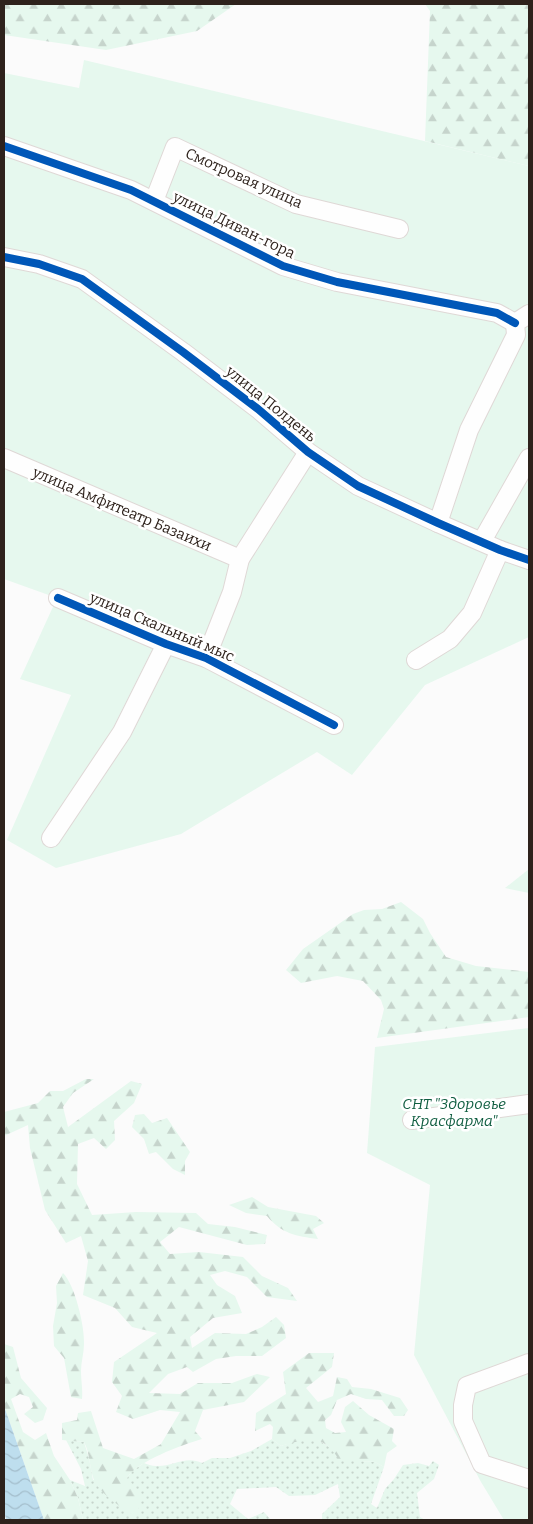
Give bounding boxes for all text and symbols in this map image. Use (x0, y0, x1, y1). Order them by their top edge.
street label: Смотровая улица (183, 144, 305, 212)
street label: улица Диван-гора (169, 187, 298, 262)
street label: улица Полдень (222, 362, 320, 446)
street label: улица Амфитеатр Базаихи (29, 463, 214, 555)
street label: улица Скальный мыс (86, 588, 237, 666)
park label: СНТ "Здоровье Красфарма" (402, 1095, 506, 1130)

